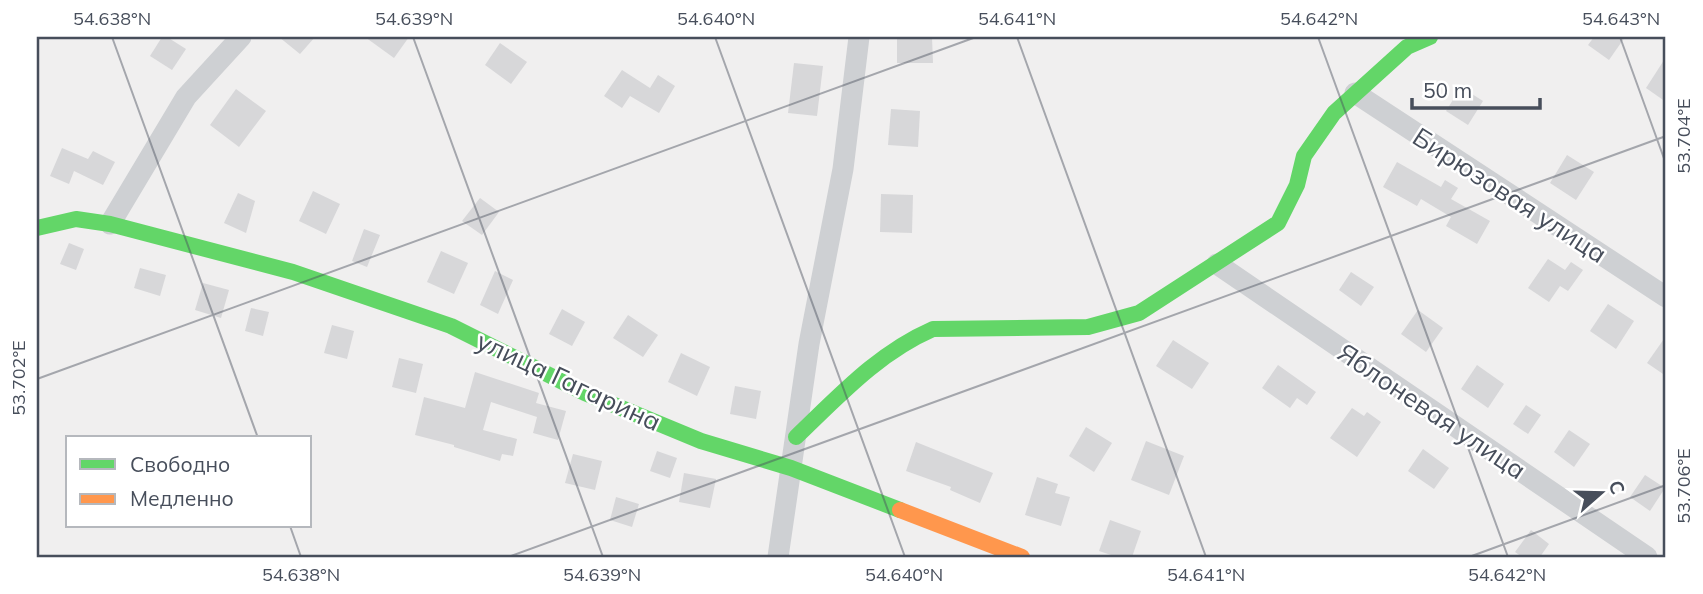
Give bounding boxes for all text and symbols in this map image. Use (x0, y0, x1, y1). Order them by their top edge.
text: 54.638°N (73, 7, 151, 30)
text: 54.639°N (375, 7, 453, 30)
text: 54.640°N (677, 7, 755, 30)
text: 54.641°N (978, 7, 1056, 30)
text: 54.642°N (1280, 7, 1358, 30)
text: 54.643°N (1582, 7, 1660, 30)
scale bar (1412, 66, 1540, 110)
text: 50 m (1423, 77, 1472, 103)
text: 53.704°E (1672, 98, 1695, 174)
street label: Бирюзовая улица (1407, 120, 1613, 270)
street label: улица Гагарина (472, 324, 666, 438)
street label: Яблоневая улица (1331, 336, 1533, 486)
text: 53.702°E (7, 340, 30, 416)
legend (66, 436, 312, 528)
text: 53.706°E (1672, 448, 1695, 524)
text: Свободно (130, 451, 230, 477)
north arrow (1566, 458, 1636, 528)
text: С (1603, 477, 1630, 497)
text: Медленно (130, 485, 234, 511)
text: 54.638°N (262, 563, 340, 586)
text: 54.639°N (563, 563, 641, 586)
text: 54.640°N (865, 563, 943, 586)
text: 54.641°N (1167, 563, 1245, 586)
text: 54.642°N (1468, 563, 1546, 586)

